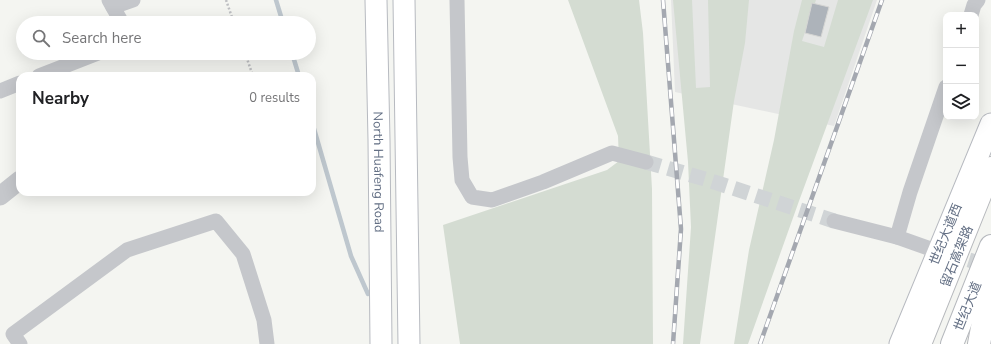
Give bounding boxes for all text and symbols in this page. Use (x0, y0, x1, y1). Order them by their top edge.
map controls (943, 12, 979, 120)
button: + (943, 12, 979, 48)
search box (16, 16, 316, 60)
icon: search (30, 27, 52, 49)
text: Search here (62, 28, 142, 48)
button: − (943, 48, 979, 84)
button: layers (943, 84, 979, 120)
text: Nearby (32, 87, 89, 110)
text: 0 results (249, 89, 300, 107)
street label: North Huafeng Road (368, 111, 388, 233)
street label: 世纪大道西 (925, 201, 966, 268)
street label: 留石高架路 (936, 223, 977, 290)
street label: 世纪大道 (950, 279, 986, 334)

